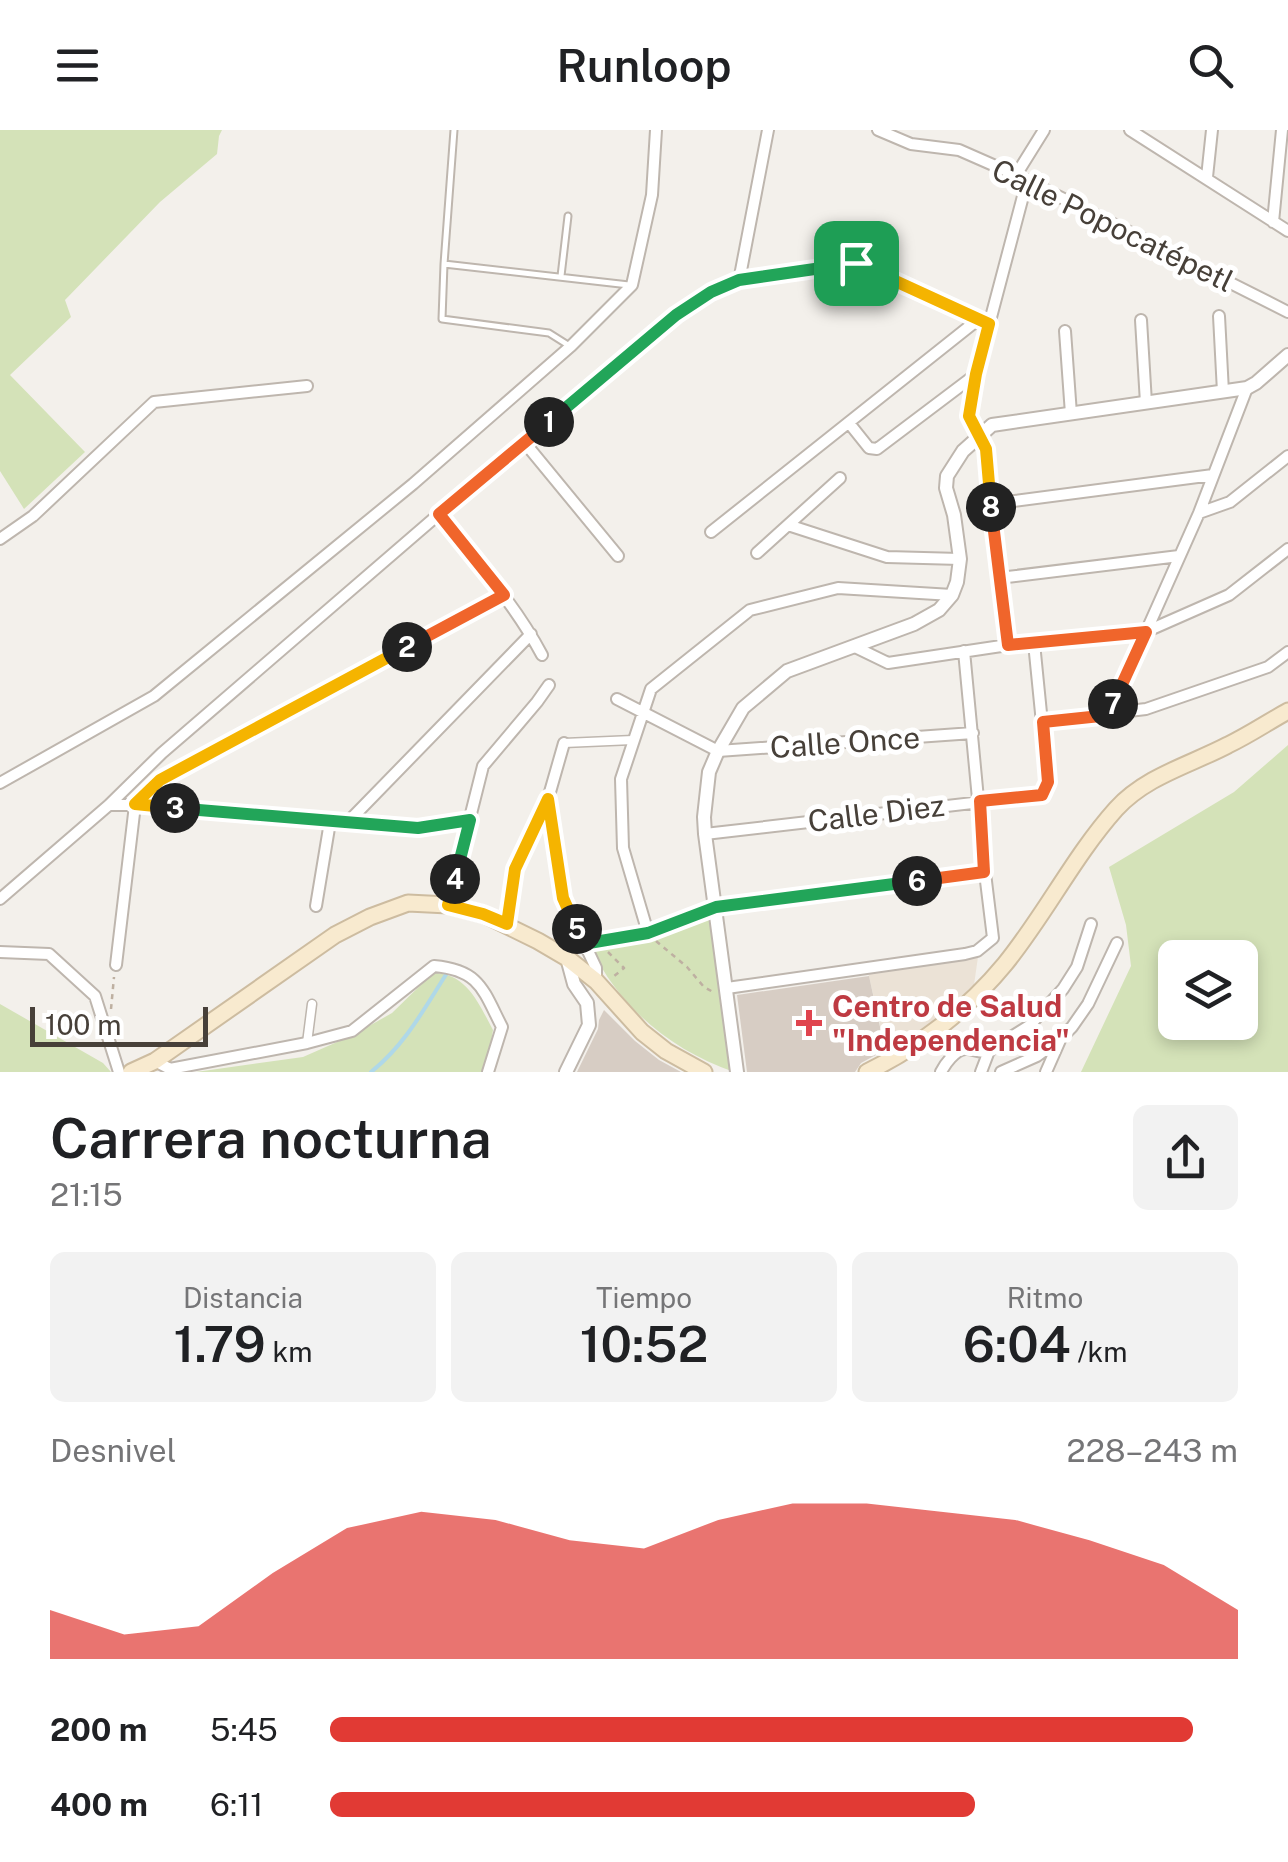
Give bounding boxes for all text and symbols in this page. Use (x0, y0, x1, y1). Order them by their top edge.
icon: menu (50, 38, 105, 93)
icon: search (1183, 38, 1238, 93)
text: Runloop (556, 39, 732, 92)
street label: Calle Popocatépetl (986, 151, 1240, 299)
pin (814, 221, 899, 306)
icon: arrive (829, 236, 884, 291)
pin: 1 (524, 397, 574, 447)
text: 1 (543, 405, 555, 438)
pin: 8 (966, 482, 1016, 532)
text: 8 (982, 490, 1000, 523)
pin: 2 (382, 622, 432, 672)
text: 2 (398, 630, 416, 663)
pin: 7 (1088, 679, 1138, 729)
text: 7 (1104, 687, 1122, 720)
street label: Calle Once (769, 719, 921, 765)
pin: 3 (150, 783, 200, 833)
street label: Calle Diez (806, 787, 946, 839)
text: 3 (166, 791, 184, 824)
pin: 4 (430, 854, 480, 904)
pin: 6 (892, 856, 942, 906)
text: 4 (446, 862, 464, 895)
text: 6 (908, 864, 926, 897)
pin: 5 (552, 904, 602, 954)
text: 5 (568, 912, 586, 945)
map controls (1158, 940, 1258, 1040)
button: layers (1158, 940, 1258, 1040)
place label: Centro de Salud "Independencia" (832, 988, 1070, 1058)
scale bar (30, 1002, 208, 1046)
text: 100 m (45, 1008, 122, 1041)
marker: Centro de Salud "Independencia" (796, 1010, 822, 1036)
button: share (1133, 1105, 1238, 1210)
text: Carrera nocturna (50, 1106, 492, 1170)
text: 21:15 (50, 1176, 123, 1213)
text: Distancia (183, 1281, 303, 1314)
text: Tiempo (596, 1281, 692, 1314)
text: Ritmo (1007, 1281, 1083, 1314)
text: 1.79 (174, 1314, 266, 1373)
text: 10:52 (580, 1314, 708, 1373)
text: 6:04 (963, 1314, 1071, 1373)
text: km (266, 1335, 312, 1368)
text: /km (1071, 1335, 1127, 1368)
text: Desnivel (50, 1432, 176, 1469)
text: 228–243 m (1067, 1432, 1238, 1469)
text: 200 m (50, 1711, 147, 1748)
text: 5:45 (210, 1711, 278, 1748)
text: 400 m (50, 1786, 148, 1823)
text: 6:11 (210, 1786, 263, 1823)

